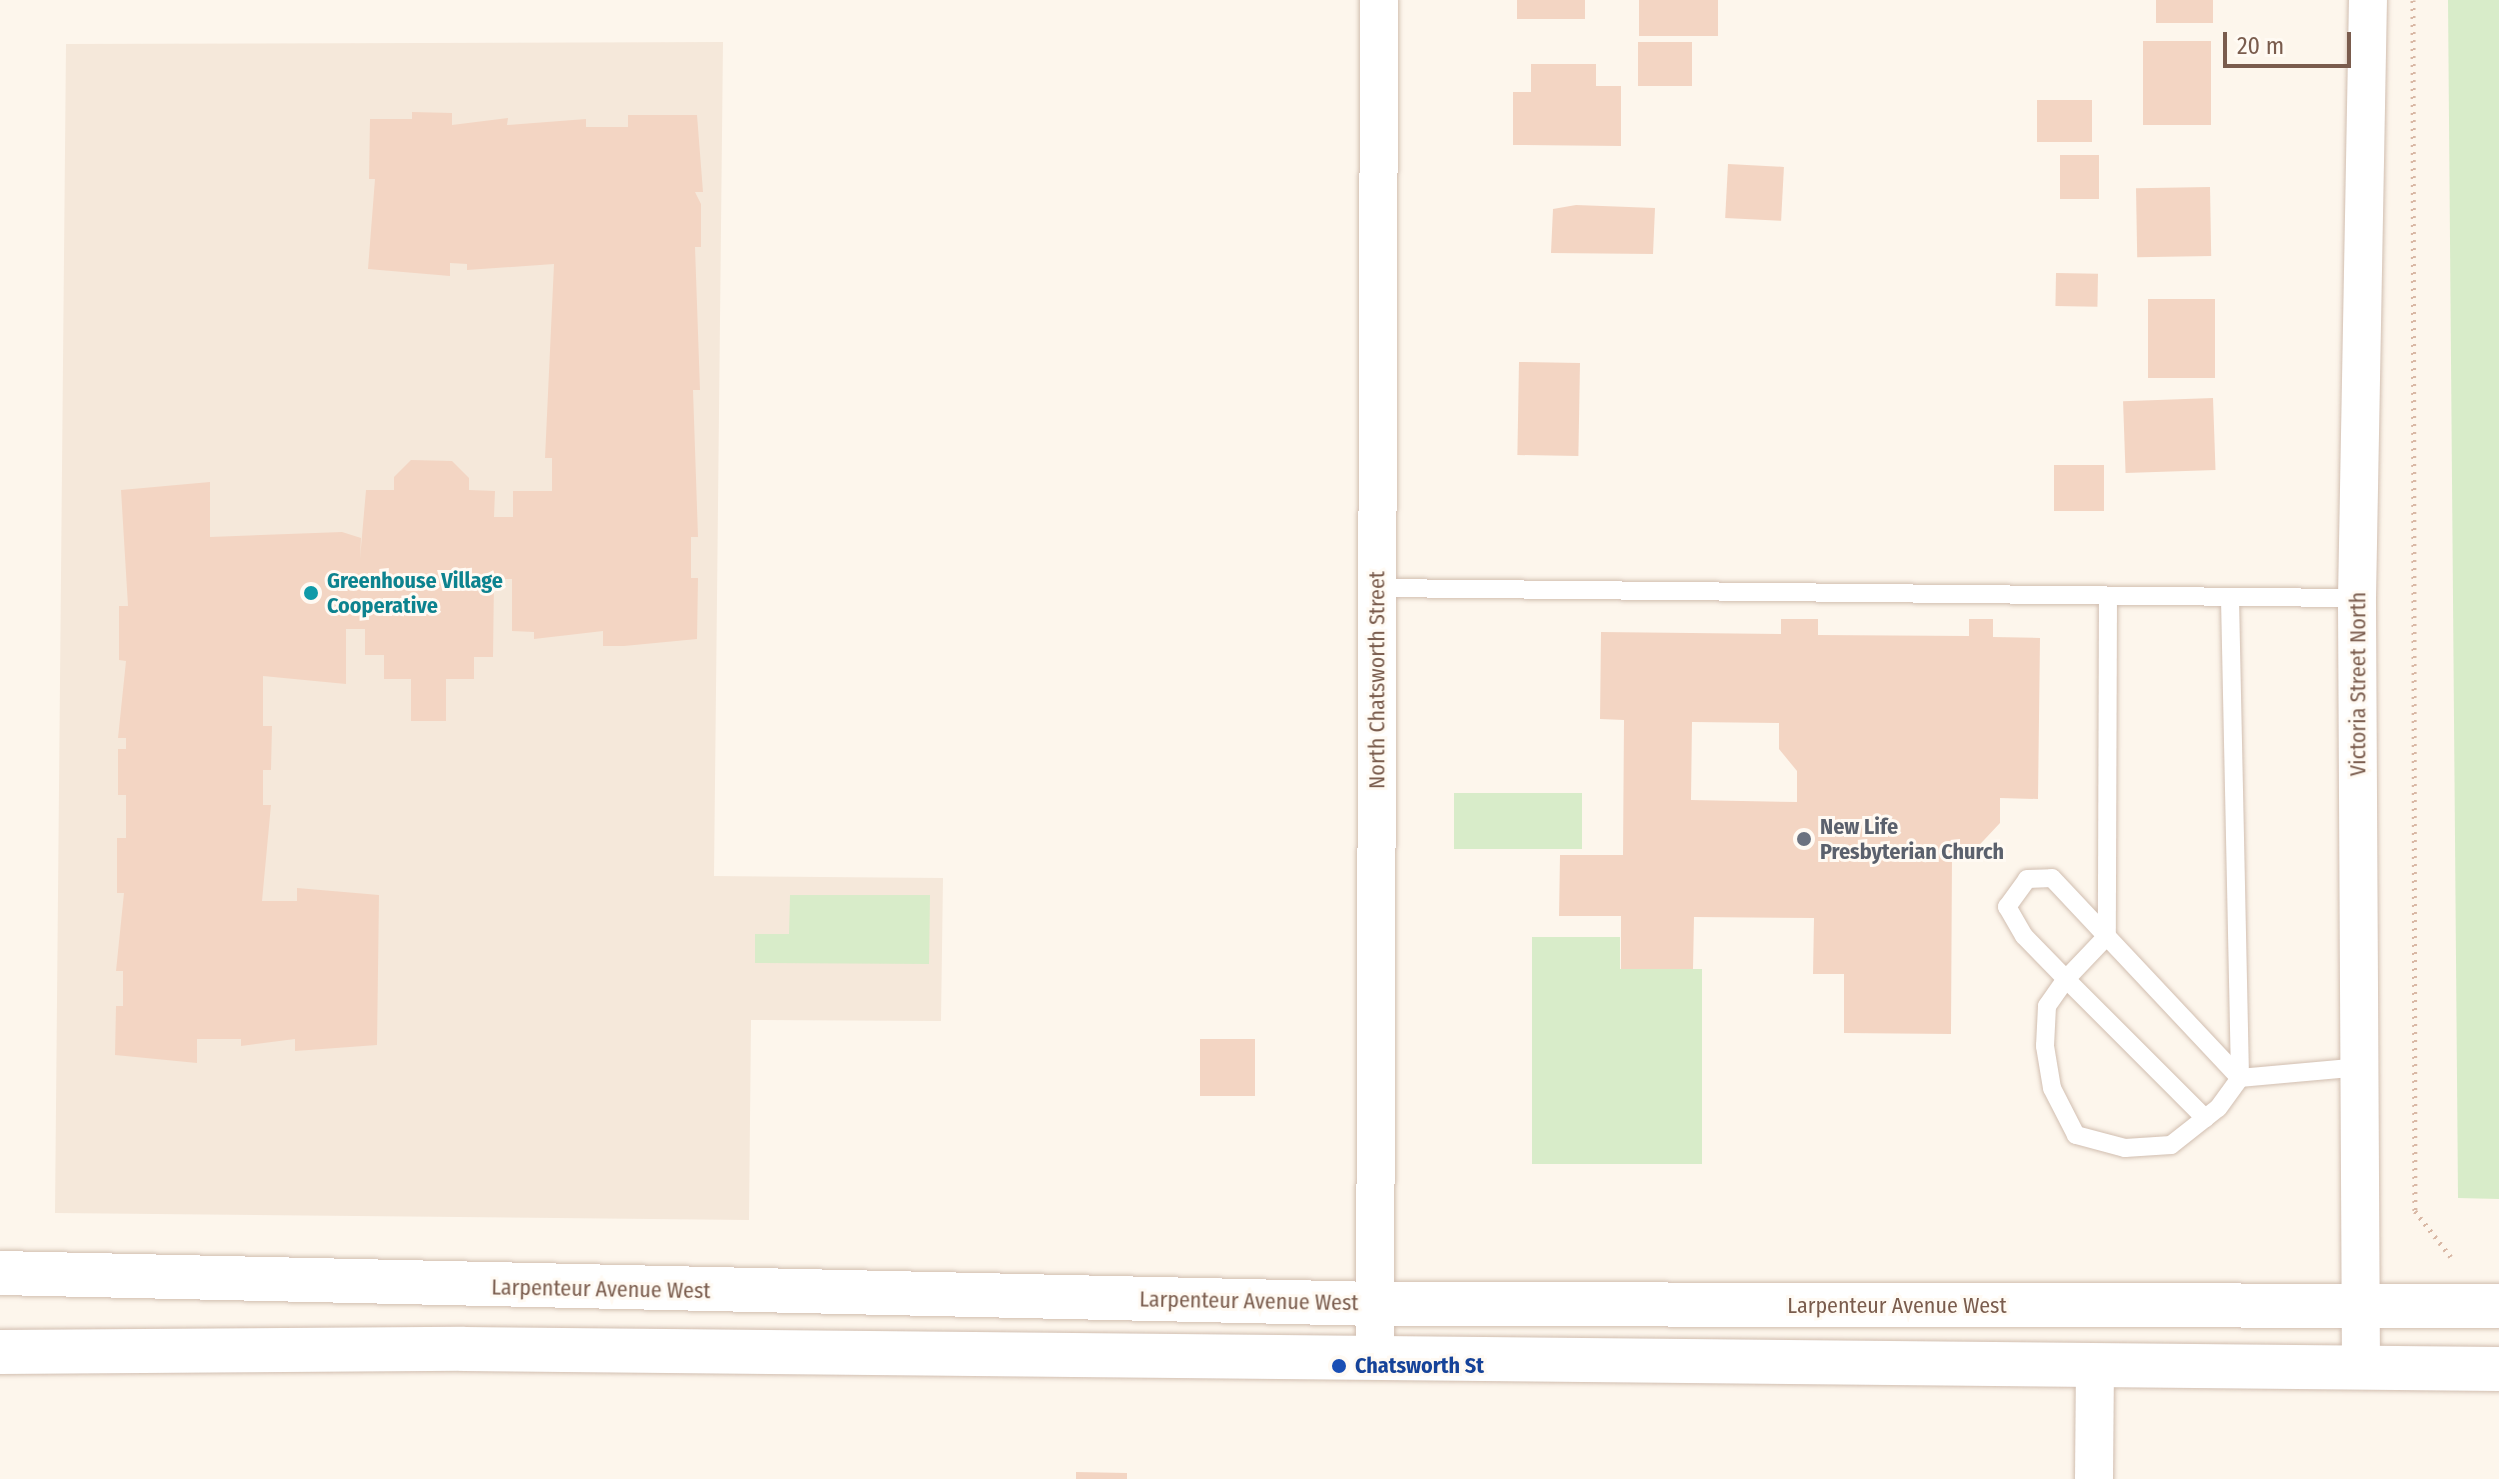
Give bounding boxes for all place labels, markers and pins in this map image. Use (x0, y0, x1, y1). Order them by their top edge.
place label: Greenhouse Village Cooperative (327, 567, 503, 618)
marker: Greenhouse Village Cooperative (302, 584, 320, 602)
place label: New Life Presbyterian Church (1820, 813, 2004, 864)
marker: New Life Presbyterian Church (1795, 830, 1813, 848)
place label: Chatsworth St (1355, 1353, 1484, 1379)
marker: Chatsworth St (1330, 1357, 1348, 1375)

